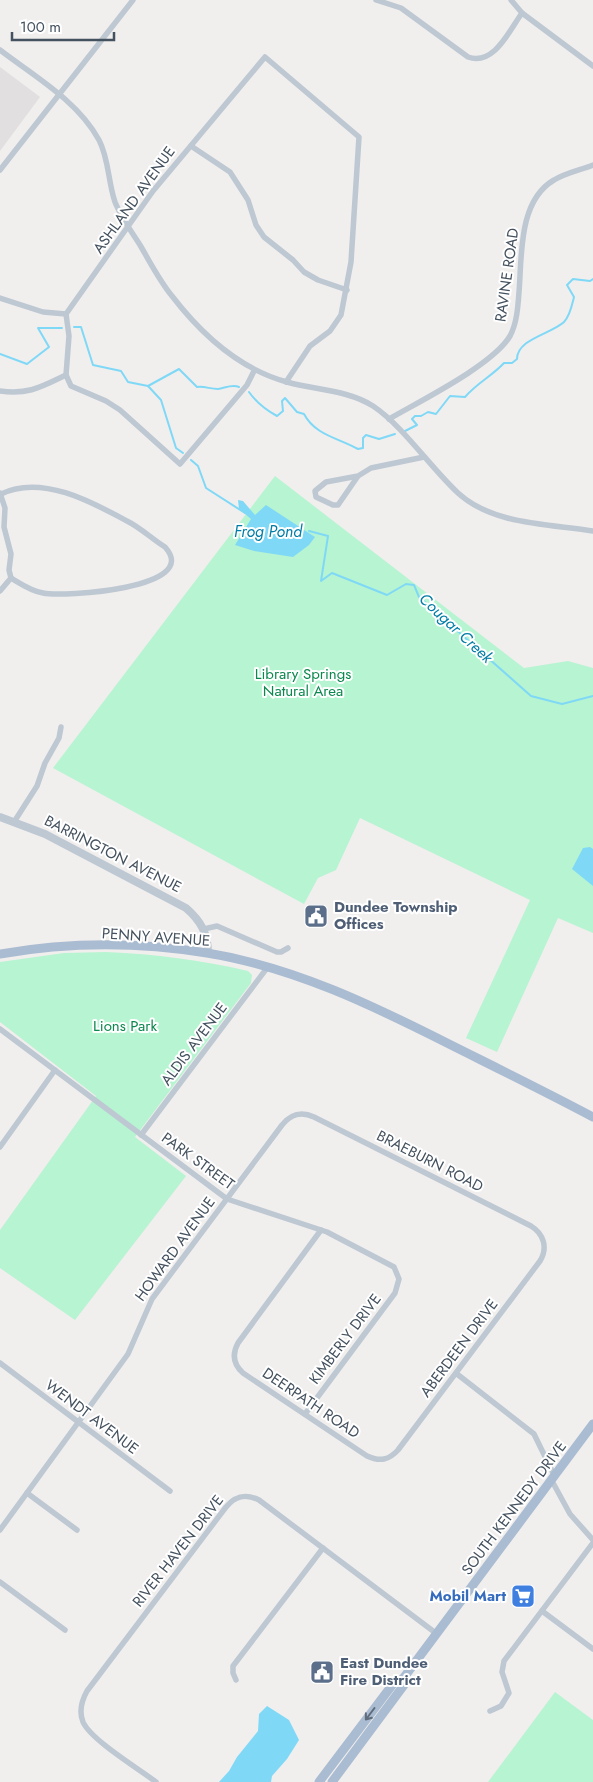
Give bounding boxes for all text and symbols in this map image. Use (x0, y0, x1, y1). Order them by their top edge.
scale bar (12, 10, 115, 42)
text: 100 m (20, 16, 61, 38)
street label: ASHLAND AVENUE (87, 142, 181, 258)
street label: RAVINE ROAD (490, 227, 524, 323)
water label: Frog Pond (234, 520, 303, 543)
water label: Cougar Creek (414, 588, 499, 669)
park label: Library Springs Natural Area (255, 663, 351, 702)
street label: BARRINGTON AVENUE (41, 810, 185, 898)
place label: Dundee Township Offices (334, 896, 458, 935)
public building icon: Dundee Township Offices (303, 903, 329, 929)
street label: PENNY AVENUE (101, 922, 211, 952)
street label: ALDIS AVENUE (155, 998, 233, 1090)
park label: Lions Park (93, 1015, 157, 1037)
street label: BRAEBURN ROAD (373, 1125, 487, 1197)
street label: PARK STREET (157, 1127, 239, 1195)
street label: HOWARD AVENUE (130, 1192, 220, 1306)
street label: KIMBERLY DRIVE (304, 1289, 386, 1389)
street label: ABERDEEN DRIVE (415, 1294, 503, 1402)
street label: DEERPATH ROAD (258, 1362, 364, 1444)
street label: WENDT AVENUE (41, 1375, 143, 1459)
street label: SOUTH KENNEDY DRIVE (456, 1436, 572, 1580)
street label: RIVER HAVEN DRIVE (127, 1490, 229, 1612)
supermarket icon: Mobil Mart (510, 1583, 536, 1609)
place label: Mobil Mart (429, 1585, 506, 1607)
place label: East Dundee Fire District (340, 1652, 428, 1691)
public building icon: East Dundee Fire District (309, 1659, 335, 1685)
one-way arrow (365, 1707, 376, 1720)

